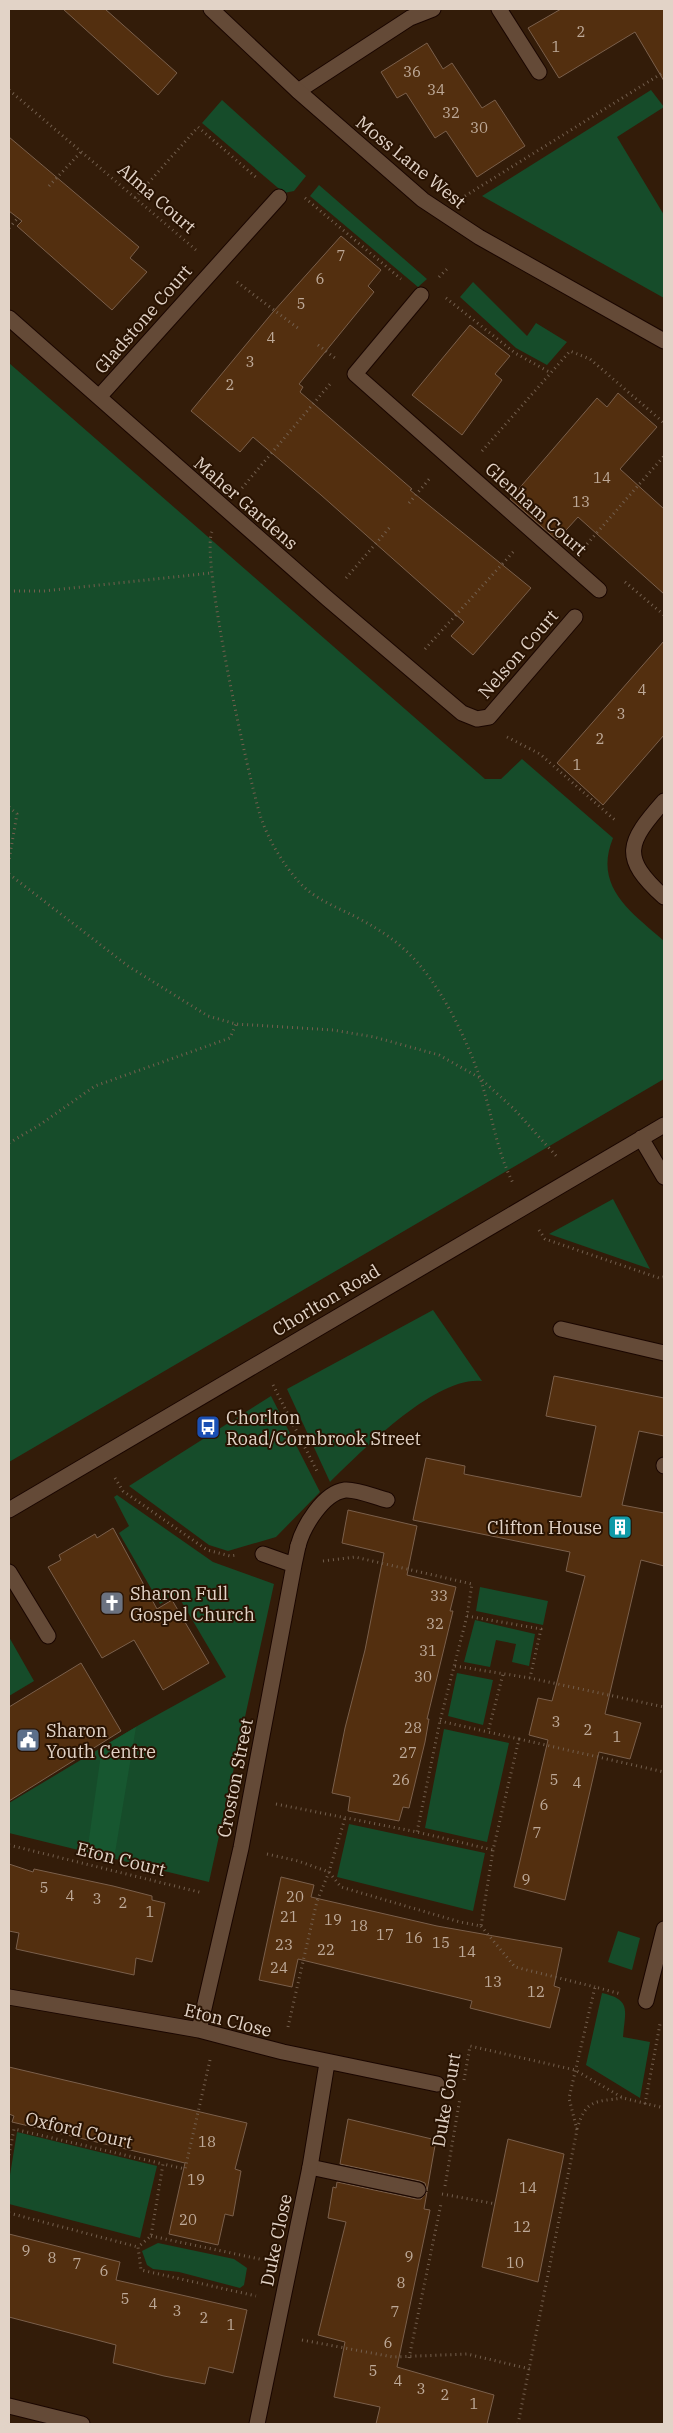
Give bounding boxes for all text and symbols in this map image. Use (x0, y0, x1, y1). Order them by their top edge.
house number: 2 (576, 22, 586, 41)
house number: 1 (551, 37, 561, 56)
house number: 36 (403, 62, 421, 81)
house number: 34 (427, 80, 445, 99)
house number: 32 (442, 103, 460, 122)
street label: Moss Lane West (351, 111, 471, 213)
house number: 30 (470, 118, 488, 137)
street label: Alma Court (113, 158, 201, 238)
house number: 7 (336, 246, 346, 265)
street label: Gladstone Court (89, 260, 197, 378)
house number: 6 (315, 269, 325, 288)
house number: 5 (296, 294, 306, 313)
house number: 4 (266, 328, 276, 347)
house number: 3 (245, 352, 255, 371)
house number: 2 (225, 375, 235, 394)
street label: Maher Gardens (189, 452, 303, 554)
street label: Glenham Court (480, 457, 592, 561)
house number: 14 (593, 468, 611, 487)
house number: 13 (572, 492, 590, 511)
street label: Nelson Court (473, 605, 563, 703)
house number: 4 (637, 680, 647, 699)
house number: 3 (616, 704, 626, 723)
house number: 2 (595, 729, 605, 748)
house number: 1 (572, 755, 582, 774)
street label: Chorlton Road (268, 1259, 384, 1341)
place label: Chorlton Road/Cornbrook Street (226, 1406, 421, 1450)
bus stop icon: Chorlton Road/Cornbrook Street (195, 1414, 221, 1440)
building icon: Clifton House (607, 1514, 633, 1540)
place label: Clifton House (487, 1516, 602, 1539)
place label: Sharon Full Gospel Church (130, 1582, 255, 1626)
house number: 33 (430, 1586, 448, 1605)
church icon: Sharon Full Gospel Church (99, 1590, 125, 1616)
house number: 32 (426, 1614, 444, 1633)
house number: 31 (419, 1641, 437, 1660)
house number: 30 (414, 1667, 432, 1686)
house number: 3 (551, 1712, 561, 1731)
street label: Croston Street (212, 1716, 258, 1840)
house number: 28 (404, 1718, 422, 1737)
place label: Sharon Youth Centre (46, 1719, 156, 1763)
house number: 2 (583, 1720, 593, 1739)
public building icon: Sharon Youth Centre (15, 1727, 41, 1753)
house number: 1 (612, 1727, 622, 1746)
house number: 27 (399, 1743, 417, 1762)
house number: 26 (392, 1770, 410, 1789)
house number: 5 (549, 1770, 559, 1789)
house number: 4 (572, 1773, 582, 1792)
house number: 6 (539, 1795, 549, 1814)
house number: 7 (532, 1823, 542, 1842)
street label: Eton Court (74, 1837, 168, 1881)
house number: 9 (521, 1870, 531, 1889)
house number: 5 (39, 1878, 49, 1897)
house number: 4 (65, 1886, 75, 1905)
house number: 20 (286, 1887, 304, 1906)
house number: 3 (92, 1889, 102, 1908)
house number: 2 (118, 1893, 128, 1912)
house number: 1 (145, 1902, 155, 1921)
house number: 21 (280, 1907, 298, 1926)
house number: 19 (324, 1910, 342, 1929)
house number: 18 (350, 1916, 368, 1935)
house number: 17 (376, 1925, 394, 1944)
house number: 16 (405, 1928, 423, 1947)
house number: 15 (432, 1933, 450, 1952)
house number: 23 (275, 1935, 293, 1954)
house number: 22 (317, 1940, 335, 1959)
house number: 14 (458, 1942, 476, 1961)
house number: 24 (270, 1958, 288, 1977)
house number: 13 (484, 1972, 502, 1991)
house number: 12 (527, 1982, 545, 2001)
street label: Eton Close (182, 1998, 274, 2042)
street label: Duke Court (426, 2051, 466, 2149)
street label: Oxford Court (23, 2106, 135, 2154)
house number: 18 (198, 2132, 216, 2151)
house number: 19 (187, 2170, 205, 2189)
house number: 14 (519, 2178, 537, 2197)
street label: Duke Close (255, 2192, 297, 2288)
house number: 20 (179, 2210, 197, 2229)
house number: 12 (513, 2217, 531, 2236)
house number: 9 (21, 2241, 31, 2260)
house number: 9 (404, 2247, 414, 2266)
house number: 8 (47, 2248, 57, 2267)
house number: 10 (506, 2253, 524, 2272)
house number: 7 (72, 2254, 82, 2273)
house number: 6 (99, 2261, 109, 2280)
house number: 8 (396, 2273, 406, 2292)
house number: 5 (120, 2289, 130, 2308)
house number: 4 (148, 2294, 158, 2313)
house number: 3 (172, 2301, 182, 2320)
house number: 7 (390, 2302, 400, 2321)
house number: 2 (199, 2308, 209, 2327)
house number: 1 (226, 2315, 236, 2334)
house number: 6 (383, 2333, 393, 2352)
house number: 5 (368, 2361, 378, 2380)
house number: 4 (393, 2371, 403, 2390)
house number: 3 (416, 2379, 426, 2398)
house number: 2 (440, 2385, 450, 2404)
house number: 1 (469, 2394, 479, 2413)

